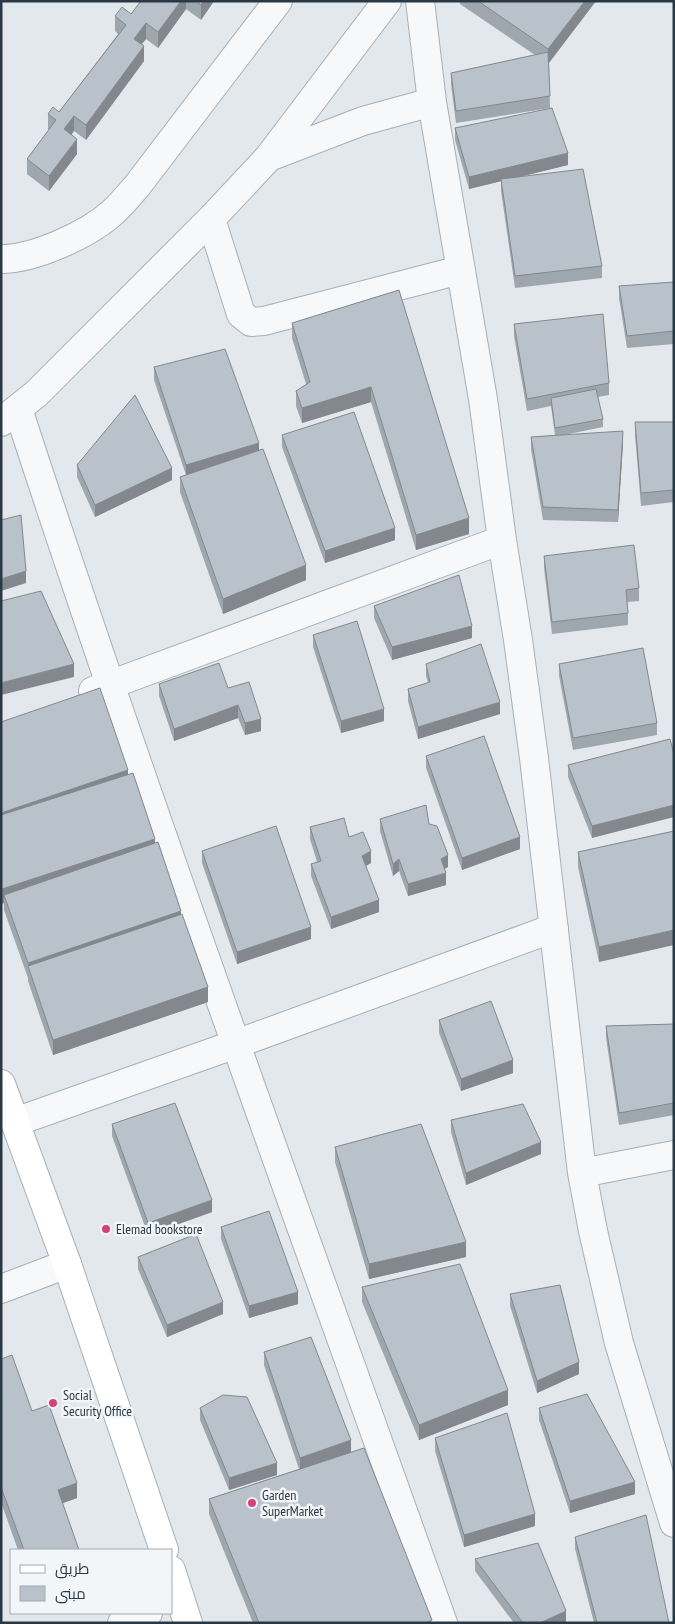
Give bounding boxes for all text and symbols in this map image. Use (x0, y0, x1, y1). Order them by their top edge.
place label: Elemad bookstore (116, 1220, 203, 1238)
marker: Elemad bookstore (100, 1223, 112, 1235)
place label: Social Security Office (63, 1386, 132, 1420)
marker: Social Security Office (47, 1397, 59, 1409)
place label: Garden SuperMarket (262, 1486, 323, 1520)
marker: Garden SuperMarket (246, 1497, 258, 1509)
legend (10, 1549, 172, 1614)
text: طريق (55, 1559, 89, 1579)
text: مبنى (55, 1584, 86, 1604)

